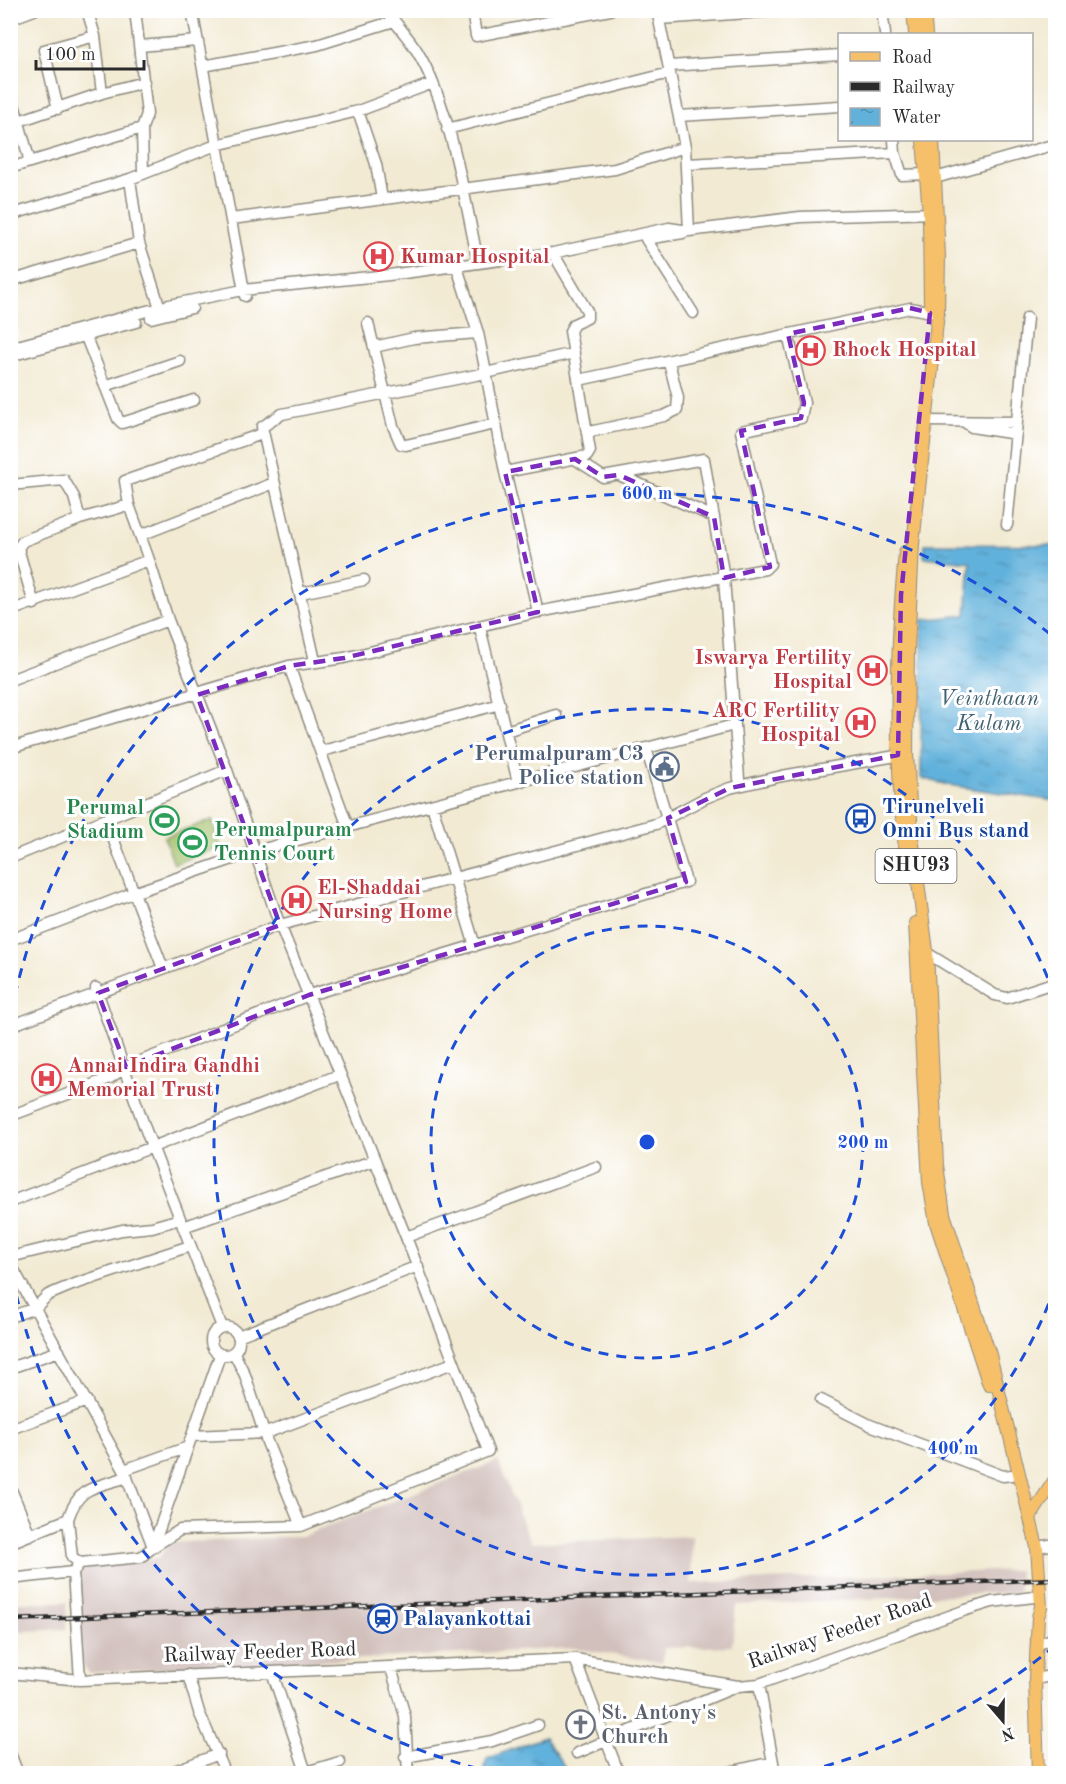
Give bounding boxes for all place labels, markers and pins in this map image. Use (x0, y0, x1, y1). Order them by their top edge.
hospital icon: Kumar Hospital (363, 241, 395, 273)
place label: Kumar Hospital (400, 247, 550, 268)
hospital icon: Rhock Hospital (795, 334, 827, 366)
place label: Rhock Hospital (832, 340, 976, 361)
place label: Iswarya Fertility Hospital (694, 648, 852, 693)
hospital icon: Iswarya Fertility Hospital (857, 654, 889, 686)
place label: ARC Fertility Hospital (712, 701, 840, 746)
hospital icon: ARC Fertility Hospital (845, 707, 877, 739)
place label: Perumalpuram C3 Police station (474, 744, 644, 789)
public building icon: Perumalpuram C3 Police station (649, 750, 681, 782)
place label: Tirunelveli Omni Bus stand (882, 797, 1029, 842)
place label: Perumal Stadium (66, 798, 144, 843)
bus stop icon: Tirunelveli Omni Bus stand (845, 803, 877, 835)
sports icon: Perumal Stadium (149, 804, 181, 836)
place label: Perumalpuram Tennis Court (214, 820, 352, 865)
sports icon: Perumalpuram Tennis Court (177, 826, 209, 858)
place label: El-Shaddai Nursing Home (317, 878, 453, 923)
hospital icon: El-Shaddai Nursing Home (280, 884, 312, 916)
place label: Annai Indira Gandhi Memorial Trust (67, 1056, 260, 1101)
hospital icon: Annai Indira Gandhi Memorial Trust (30, 1062, 62, 1094)
centre of rings (637, 1132, 657, 1152)
station icon: Palayankottai (366, 1603, 398, 1635)
place label: Palayankottai (403, 1609, 531, 1630)
place label: St. Antony's Church (601, 1703, 716, 1748)
church icon: St. Antony's Church (564, 1709, 596, 1741)

